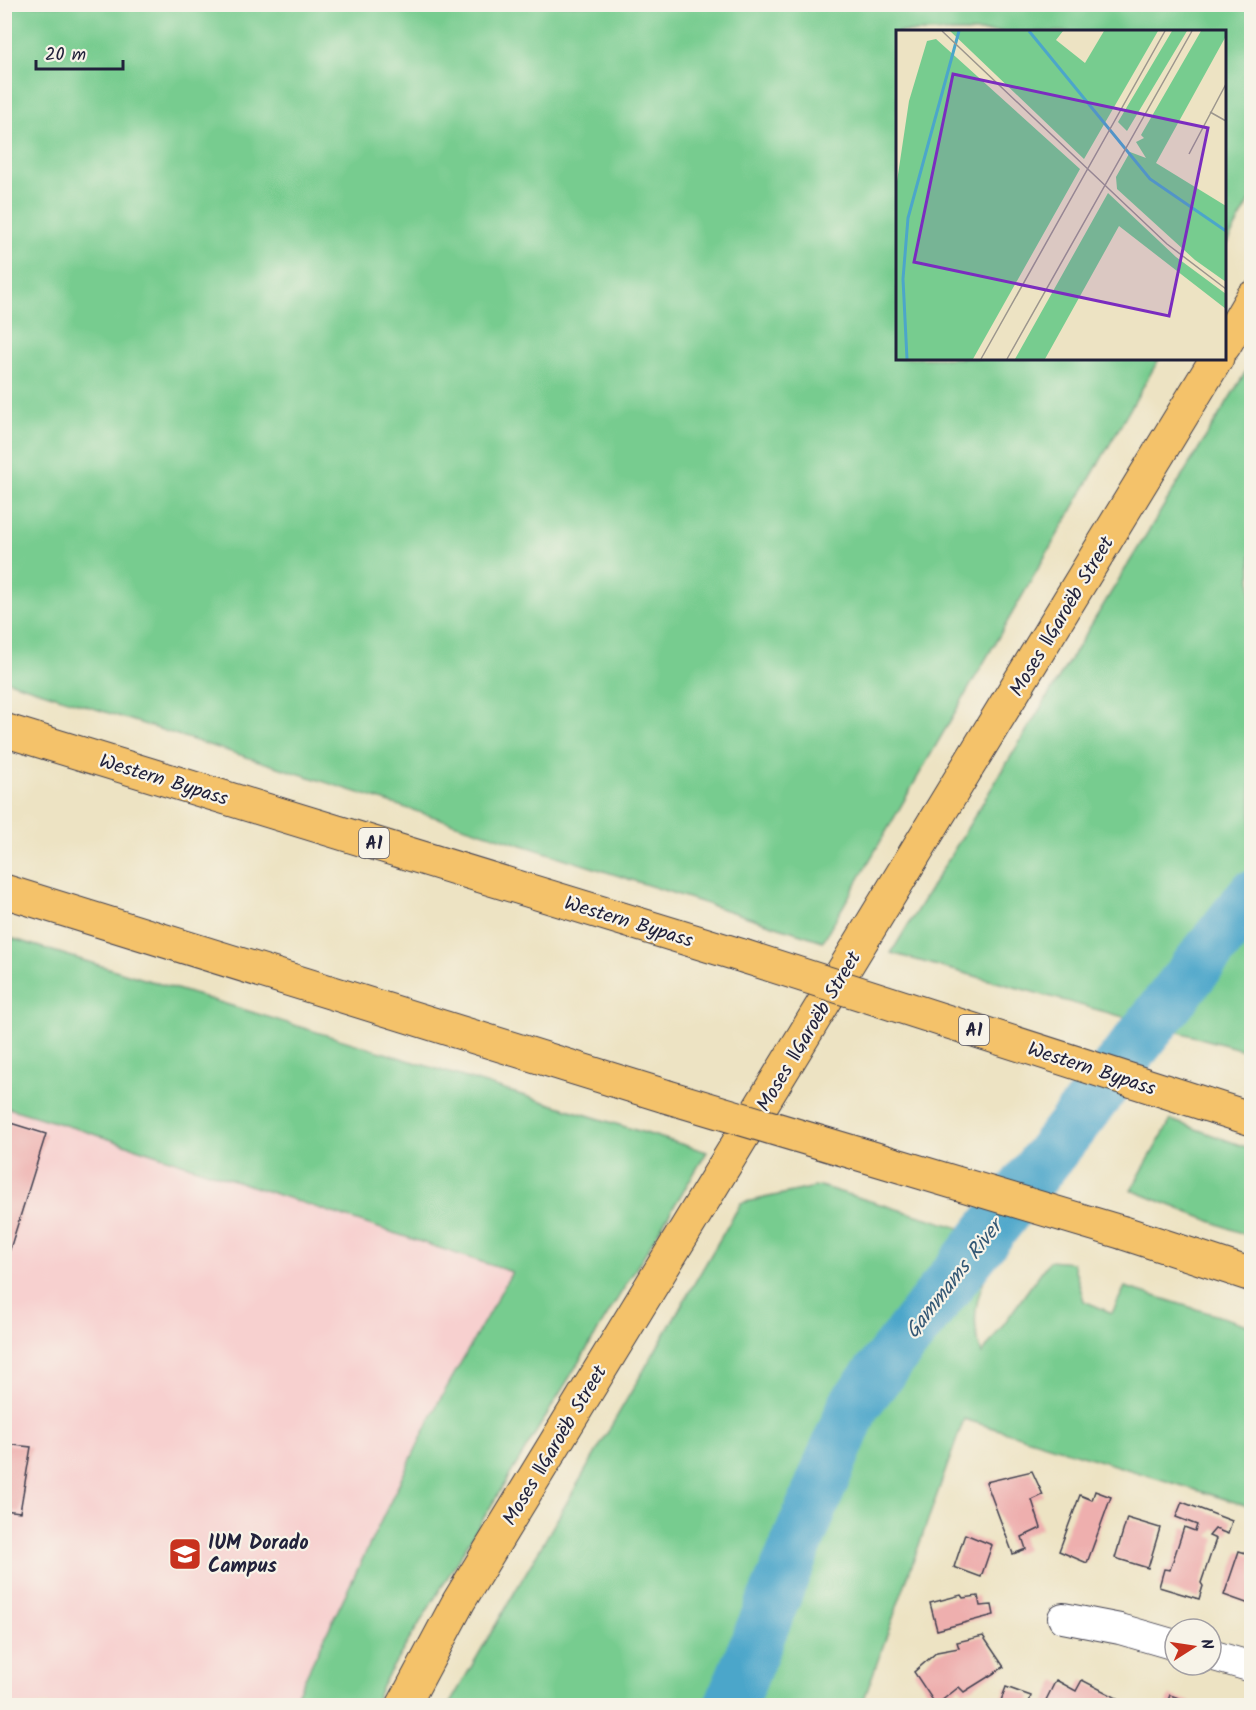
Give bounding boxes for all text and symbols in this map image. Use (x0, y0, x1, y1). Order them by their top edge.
inset map (896, 30, 1226, 360)
scale bar (36, 33, 123, 71)
text: 20 m (45, 41, 86, 70)
street label: Moses ǁGaroëb Street (1002, 530, 1124, 703)
street label: Western Bypass (95, 746, 232, 816)
road number: A1 (359, 828, 389, 858)
street label: Western Bypass (560, 888, 697, 958)
street label: Moses ǁGaroëb Street (749, 945, 871, 1118)
road number: A1 (959, 1015, 989, 1045)
street label: Western Bypass (1023, 1034, 1160, 1106)
water label: Gammams River (897, 1210, 1014, 1346)
street label: Moses ǁGaroëb Street (495, 1359, 617, 1532)
place label: IUM Dorado Campus (208, 1528, 309, 1583)
school or university icon: IUM Dorado Campus (167, 1536, 203, 1572)
north arrow (1163, 1617, 1223, 1677)
text: N (1193, 1637, 1219, 1652)

